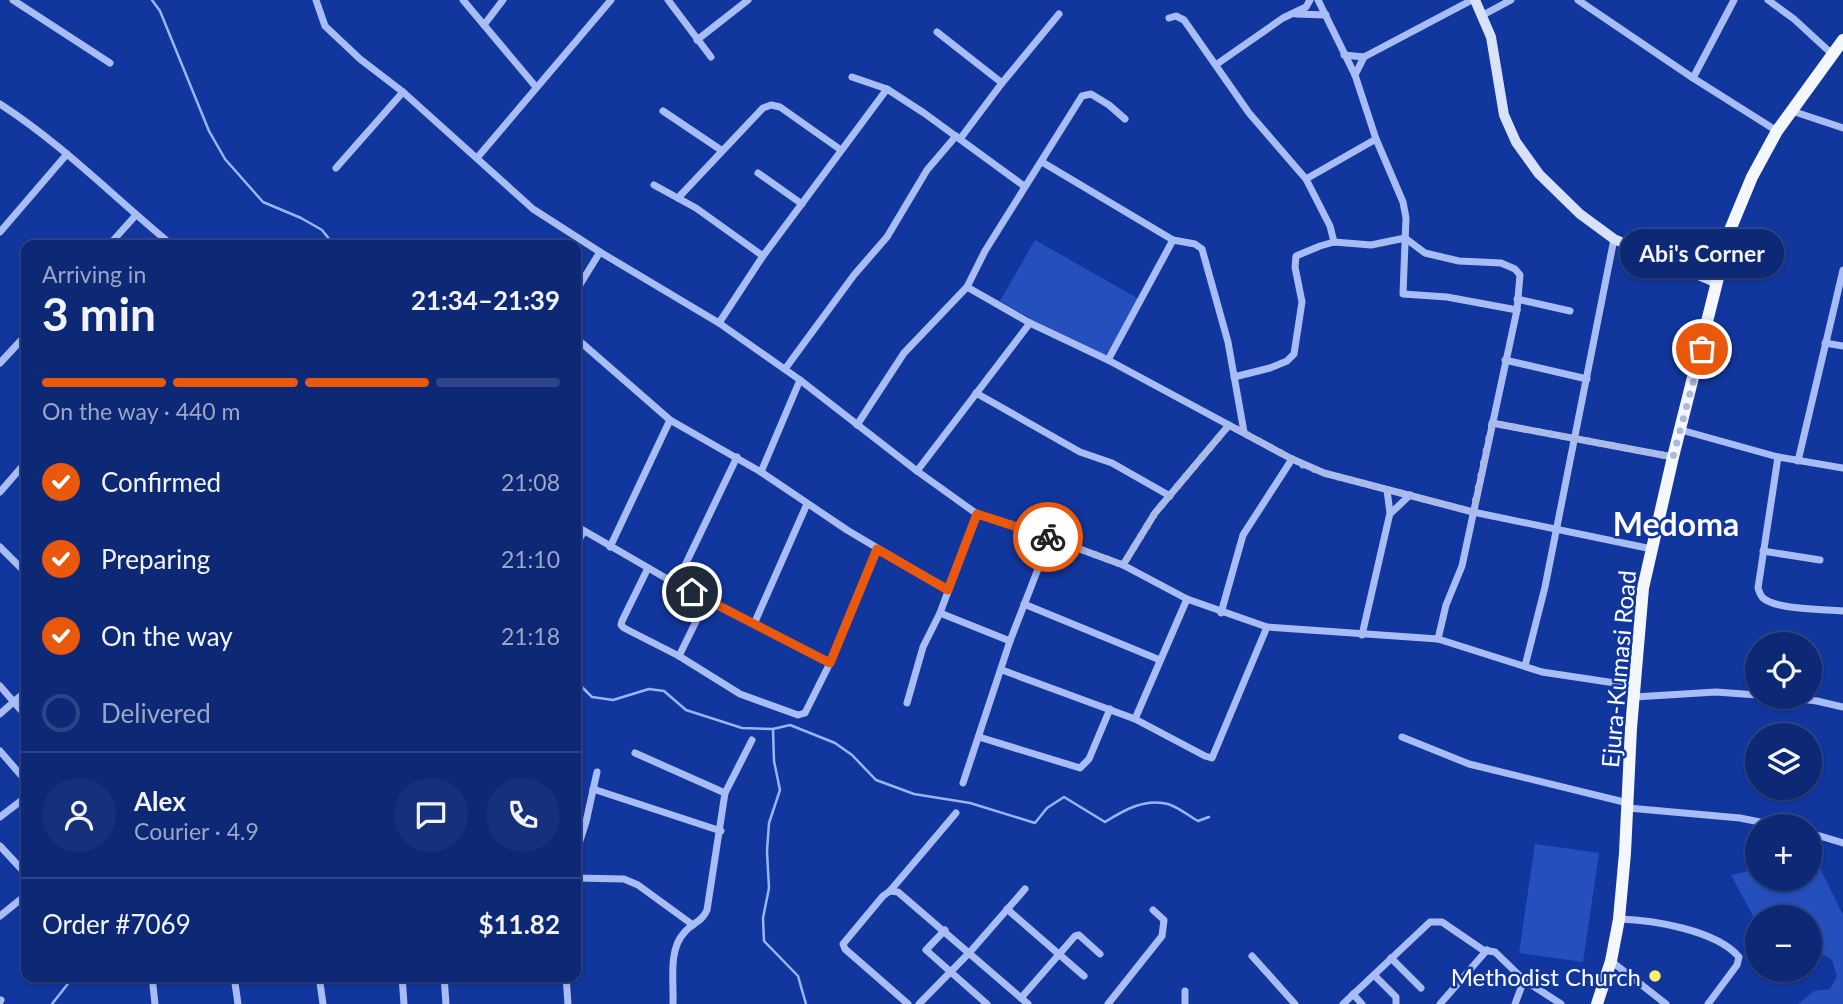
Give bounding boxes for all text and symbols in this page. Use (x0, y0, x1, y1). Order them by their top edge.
callout: Abi's Corner (1620, 230, 1784, 279)
text: Abi's Corner (1639, 239, 1765, 267)
text: Arriving in (42, 260, 146, 288)
text: 21:34–21:39 (411, 284, 560, 316)
text: 3 min (42, 286, 156, 341)
pin (1672, 319, 1732, 379)
icon: bag (1683, 330, 1721, 368)
text: On the way · 440 m (42, 397, 241, 425)
icon: check (42, 463, 80, 501)
text: Confirmed (101, 466, 221, 498)
text: 21:08 (501, 468, 560, 496)
courier (1013, 502, 1083, 572)
district label: Medoma (1613, 504, 1739, 543)
icon: bike (1029, 518, 1067, 556)
icon: check (42, 540, 80, 578)
text: Preparing (101, 543, 210, 575)
text: 21:10 (501, 545, 560, 573)
pin (662, 562, 722, 622)
street label: Ejura-Kumasi Road (1595, 569, 1641, 769)
icon: home (673, 573, 711, 611)
icon: check (42, 617, 80, 655)
text: On the way (101, 620, 233, 652)
text: 21:18 (501, 622, 560, 650)
map controls (1745, 632, 1822, 982)
button: locate (1745, 632, 1822, 709)
text: Delivered (101, 697, 211, 729)
button: layers (1745, 723, 1822, 800)
button: person (42, 778, 116, 852)
button: chat (394, 778, 468, 852)
button: phone (486, 778, 560, 852)
text: Alex (134, 785, 186, 817)
button: + (1745, 814, 1822, 891)
text: Courier · 4.9 (134, 817, 259, 845)
button: − (1745, 905, 1822, 982)
text: Order #7069 (42, 908, 191, 940)
text: $11.82 (478, 908, 560, 940)
place label: Methodist Church (1451, 962, 1641, 991)
marker: Methodist Church (1647, 968, 1663, 984)

